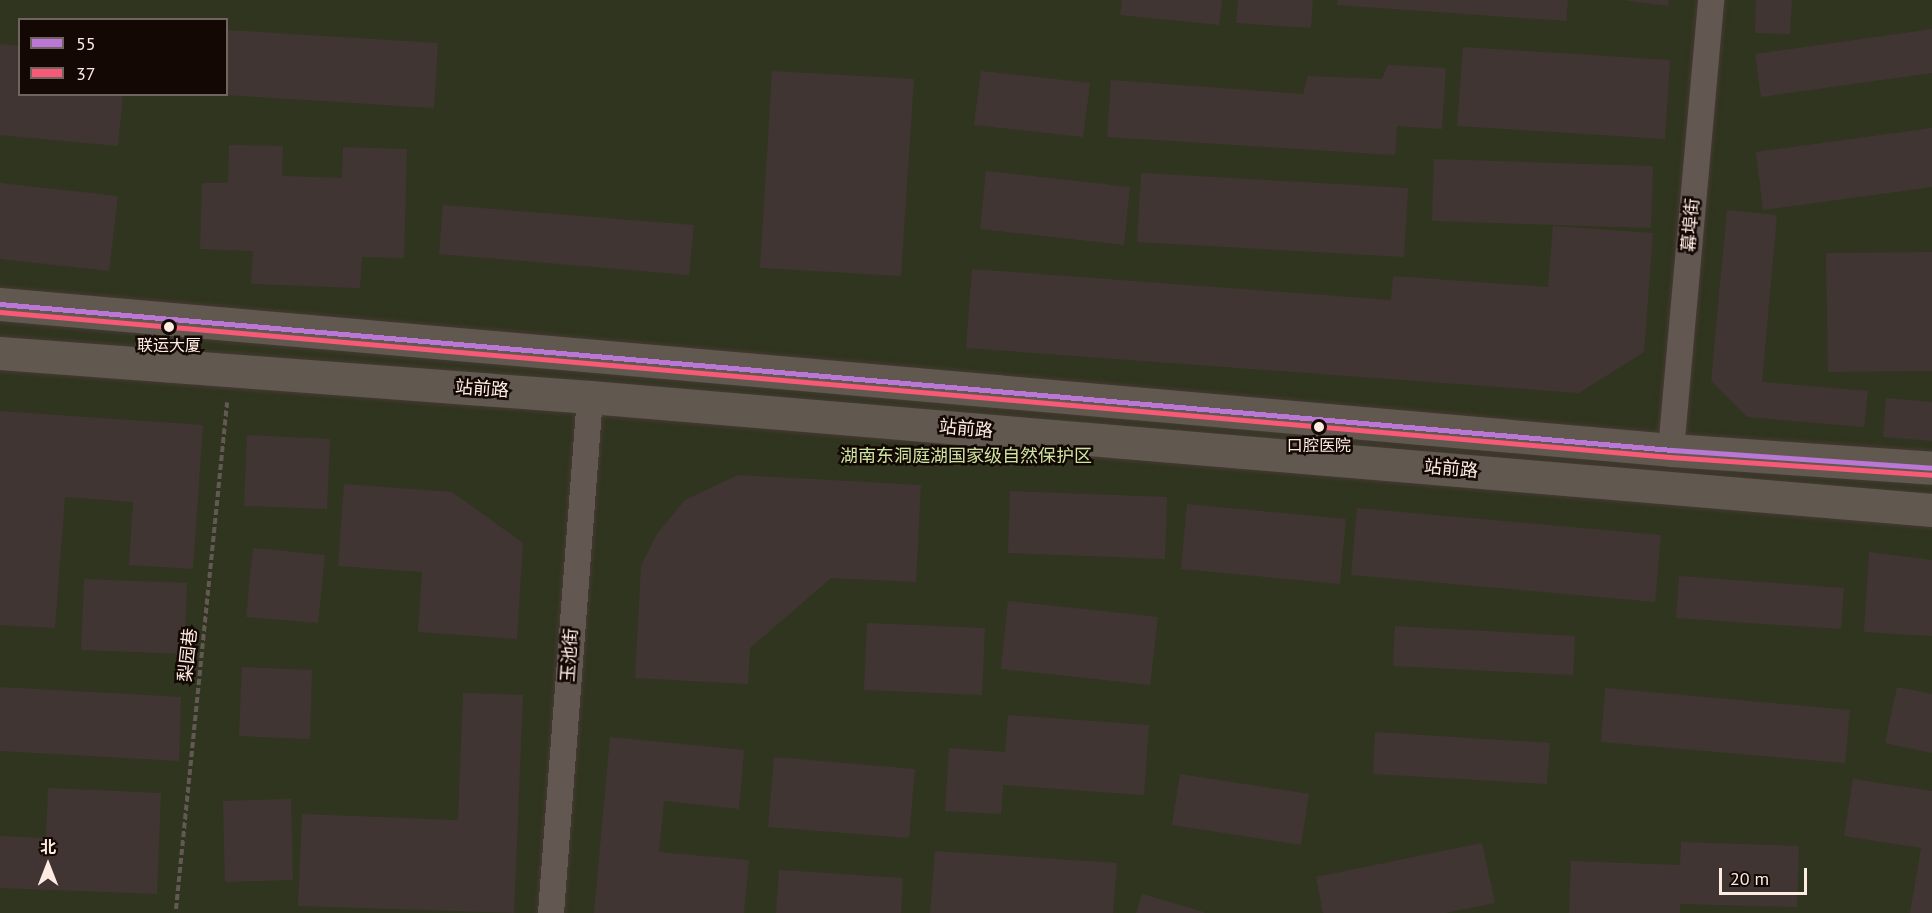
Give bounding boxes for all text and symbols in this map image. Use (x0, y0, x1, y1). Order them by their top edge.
legend (18, 18, 228, 96)
text: 55 (76, 32, 96, 55)
text: 37 (76, 62, 96, 85)
street label: 幕埠街 (1678, 197, 1704, 253)
marker: 联运大厦 (163, 321, 175, 333)
place label: 联运大厦 (137, 335, 201, 355)
street label: 站前路 (454, 376, 510, 402)
street label: 站前路 (938, 416, 994, 442)
marker: 口腔医院 (1313, 421, 1325, 433)
place label: 口腔医院 (1287, 435, 1351, 455)
park label: 湖南东洞庭湖国家级自然保护区 (840, 445, 1092, 467)
street label: 站前路 (1423, 456, 1479, 482)
street label: 梨园巷 (174, 627, 202, 683)
street label: 玉池街 (557, 627, 583, 683)
north arrow (18, 835, 78, 895)
text: 北 (40, 837, 56, 857)
scale bar (1722, 856, 1810, 894)
text: 20 m (1730, 867, 1769, 890)

